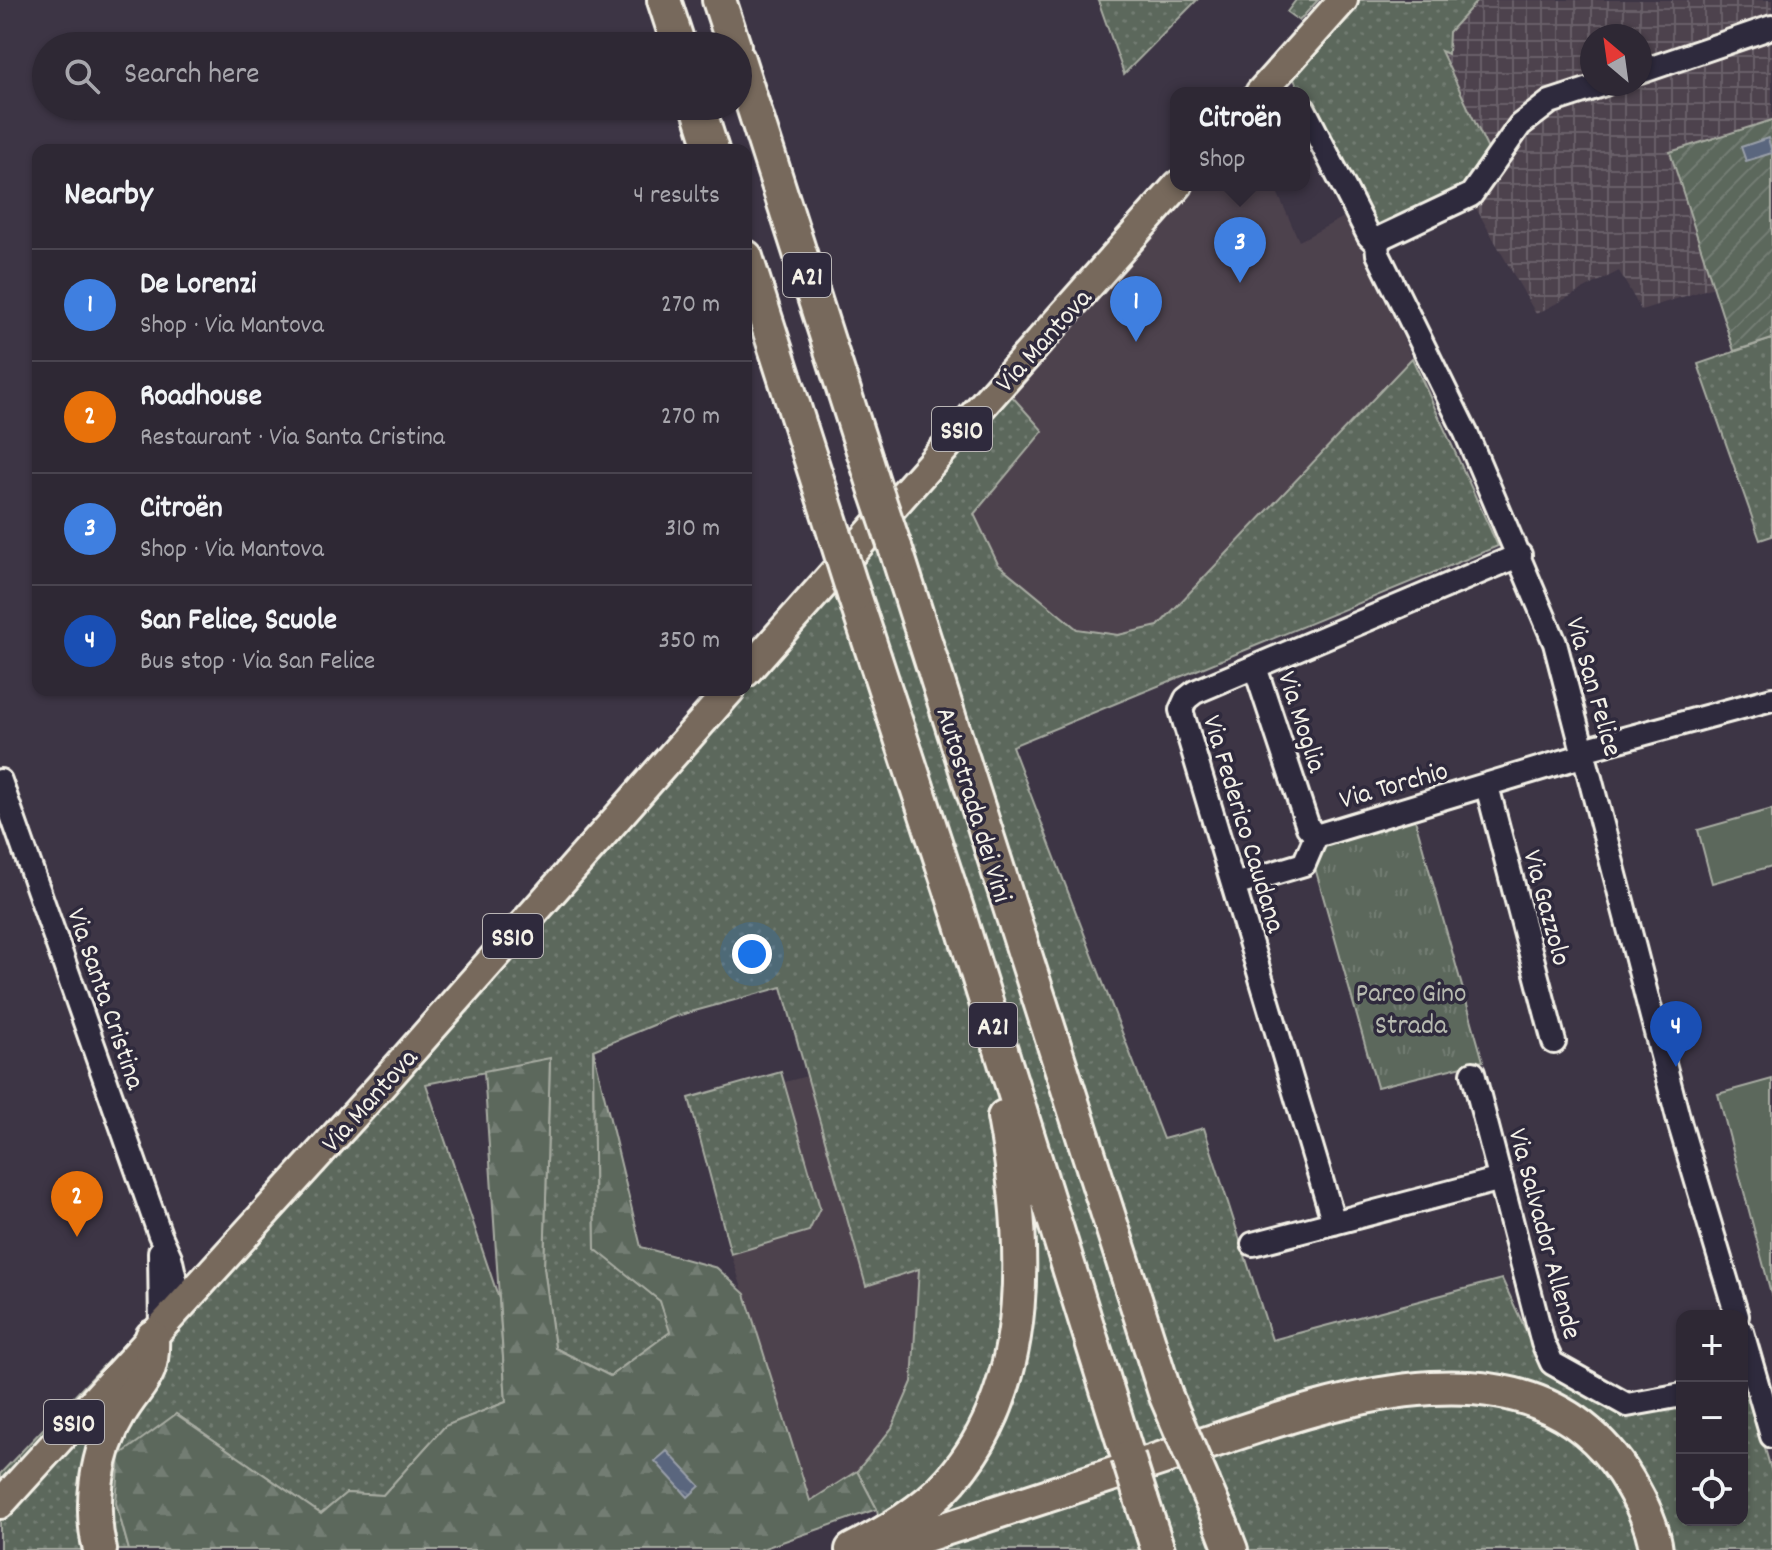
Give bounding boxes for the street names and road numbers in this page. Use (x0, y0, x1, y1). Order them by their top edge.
road number: A21 (783, 253, 831, 297)
street label: Via Mantova (988, 281, 1104, 403)
road number: SS10 (932, 407, 992, 451)
street label: Via San Felice (1552, 613, 1630, 762)
street label: Via Moglia (1264, 667, 1335, 779)
street label: Autostrada dei Vini (923, 703, 1020, 908)
street label: Via Federico Caudana (1189, 711, 1294, 939)
street label: Via Torchio (1335, 753, 1453, 822)
street label: Via Gazzolo (1510, 846, 1579, 971)
street label: Via Santa Cristina (54, 904, 153, 1096)
road number: SS10 (483, 914, 543, 958)
road number: A21 (969, 1003, 1017, 1047)
street label: Via Mantova (314, 1041, 430, 1163)
street label: Via Salvador Allende (1495, 1124, 1590, 1344)
road number: SS10 (44, 1400, 104, 1444)

